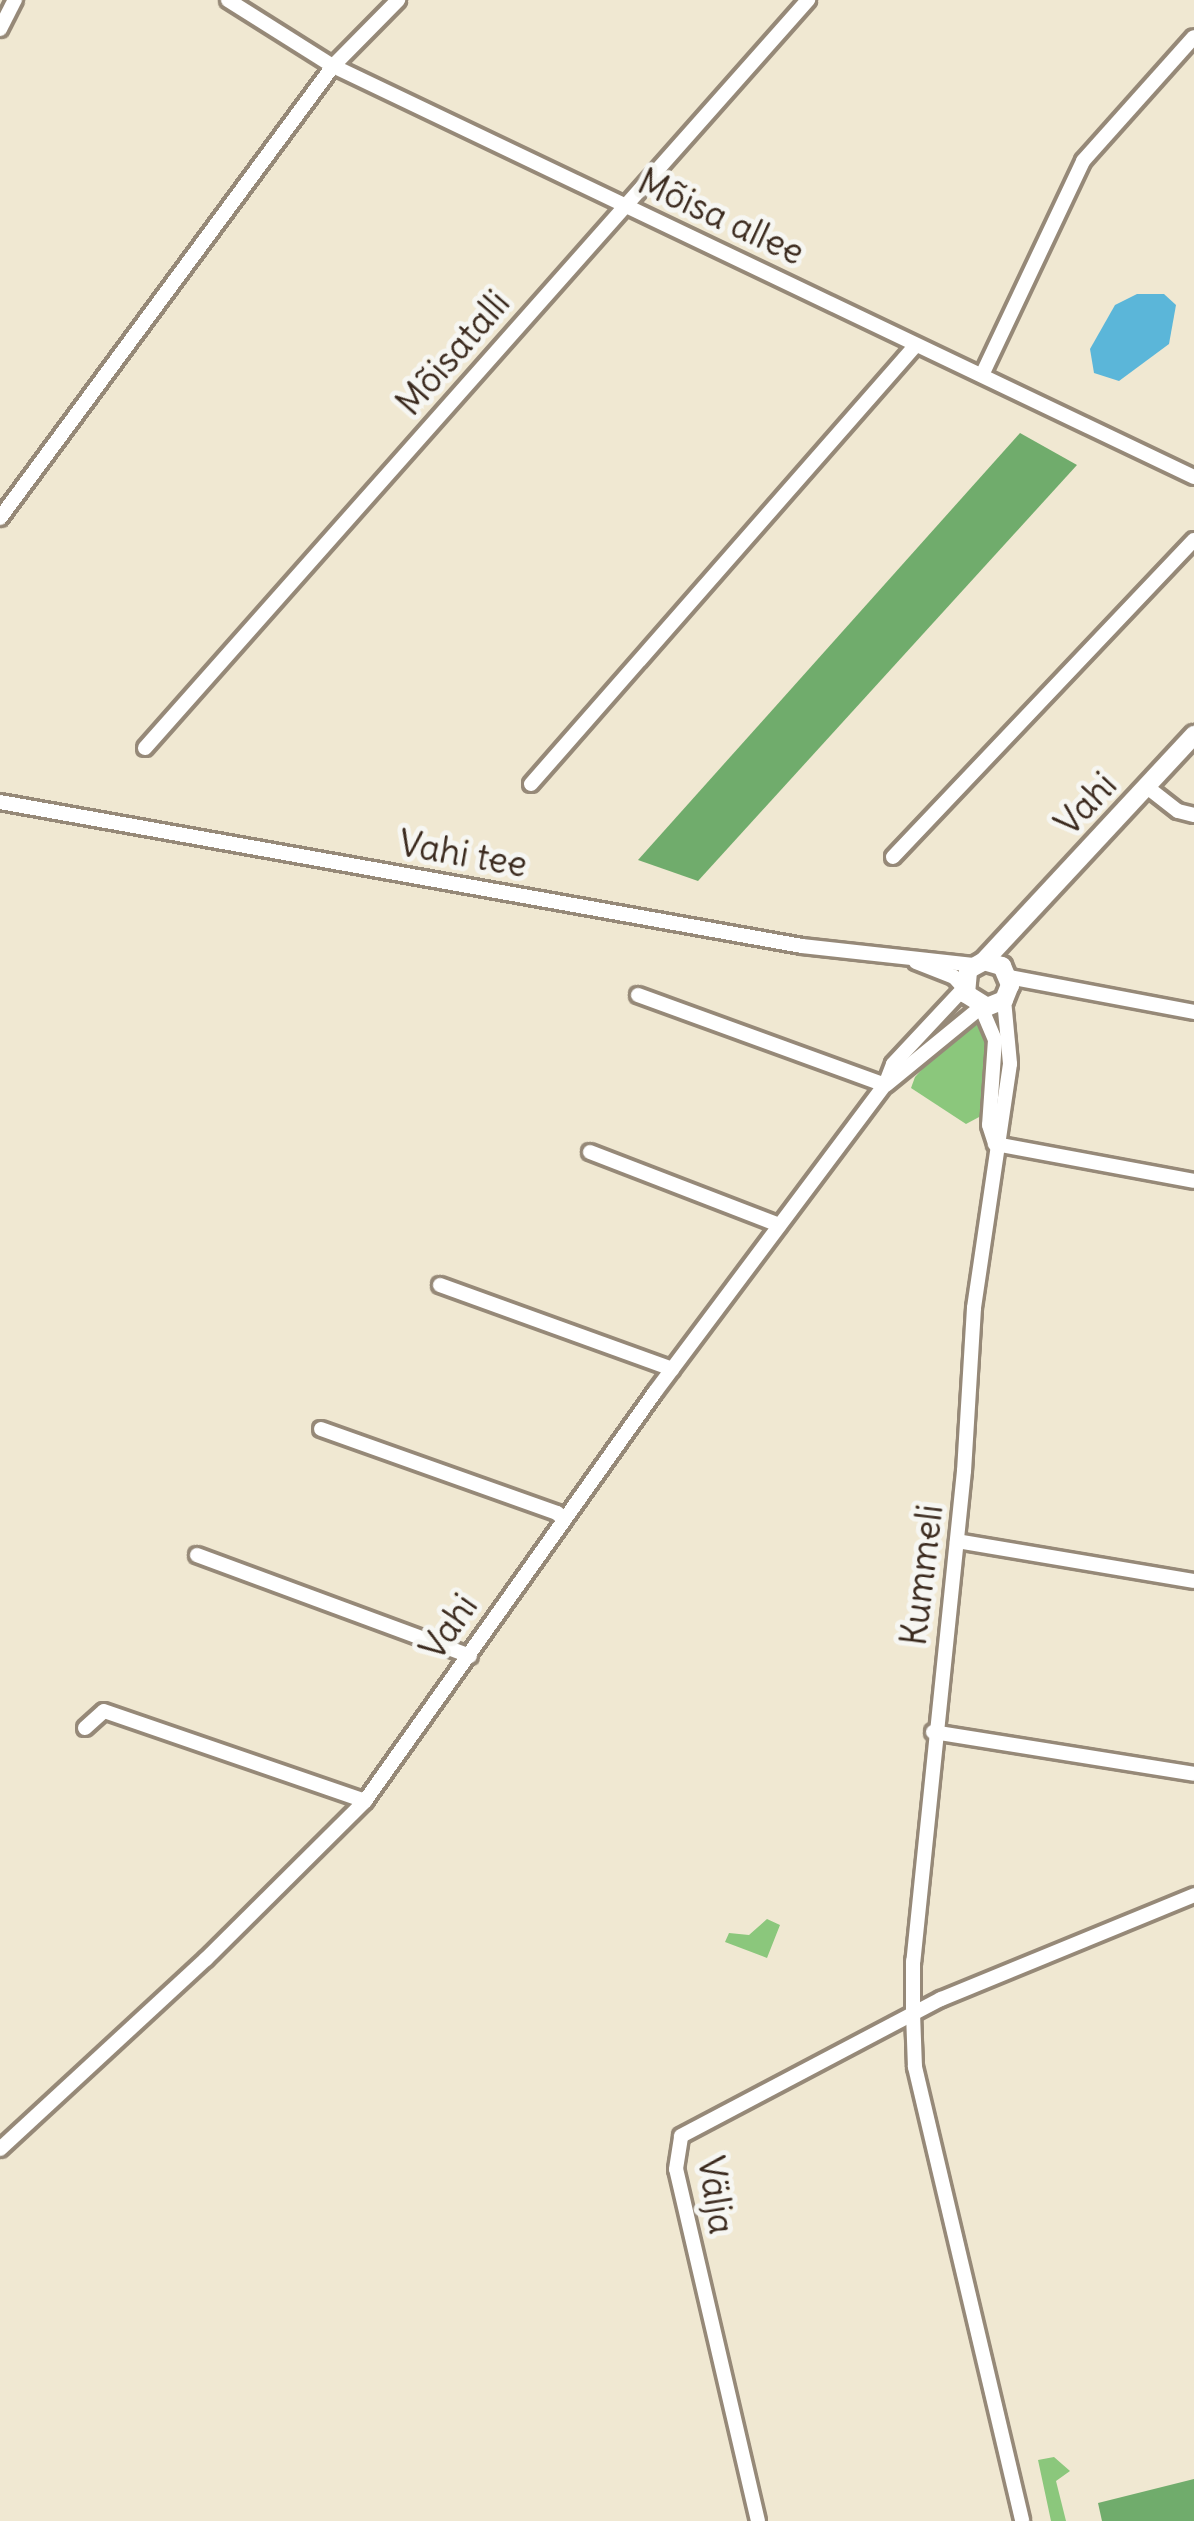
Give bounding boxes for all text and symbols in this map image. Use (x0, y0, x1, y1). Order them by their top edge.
street label: Mõisa allee (631, 160, 811, 274)
street label: Mõisatalli (387, 282, 519, 424)
street label: Vahi (1046, 764, 1126, 844)
street label: Vahi tee (395, 821, 531, 887)
street label: Kummeli (892, 1502, 952, 1648)
street label: Vahi (411, 1586, 487, 1668)
street label: Välja (689, 2153, 743, 2237)

